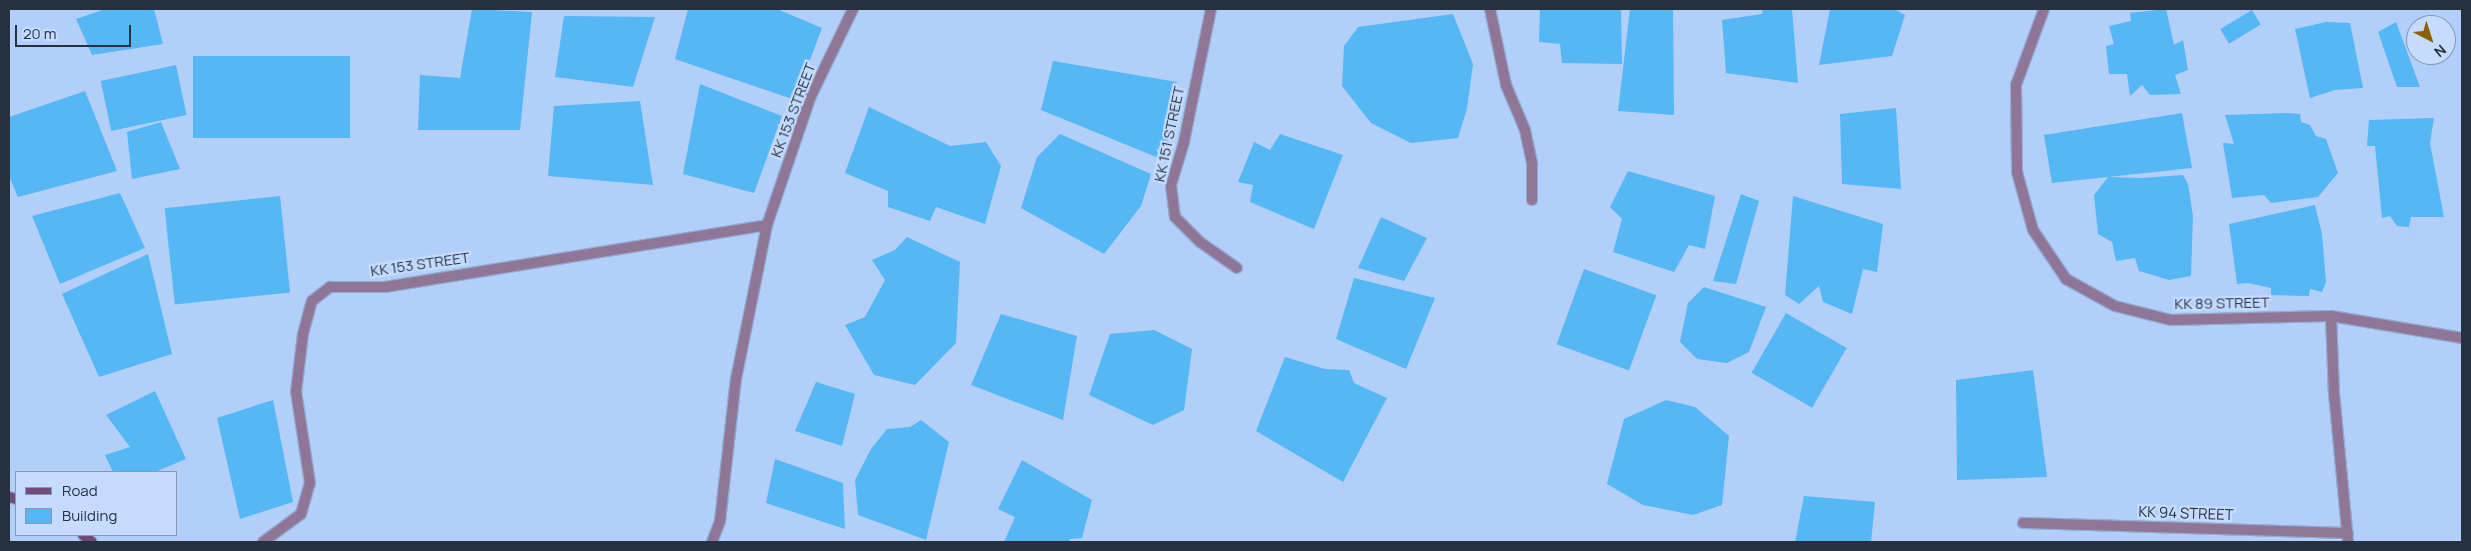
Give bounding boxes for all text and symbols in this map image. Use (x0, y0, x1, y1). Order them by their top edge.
scale bar (18, 15, 134, 47)
north arrow (2406, 15, 2456, 65)
text: 20 m (23, 23, 56, 44)
text: N (2430, 41, 2450, 62)
street label: KK 153 STREET (767, 60, 819, 160)
street label: KK 151 STREET (1150, 84, 1188, 184)
street label: KK 153 STREET (369, 248, 471, 280)
street label: KK 89 STREET (2174, 293, 2270, 313)
legend (15, 471, 178, 536)
text: Road (62, 480, 98, 501)
street label: KK 94 STREET (2138, 502, 2234, 524)
text: Building (62, 505, 117, 526)

